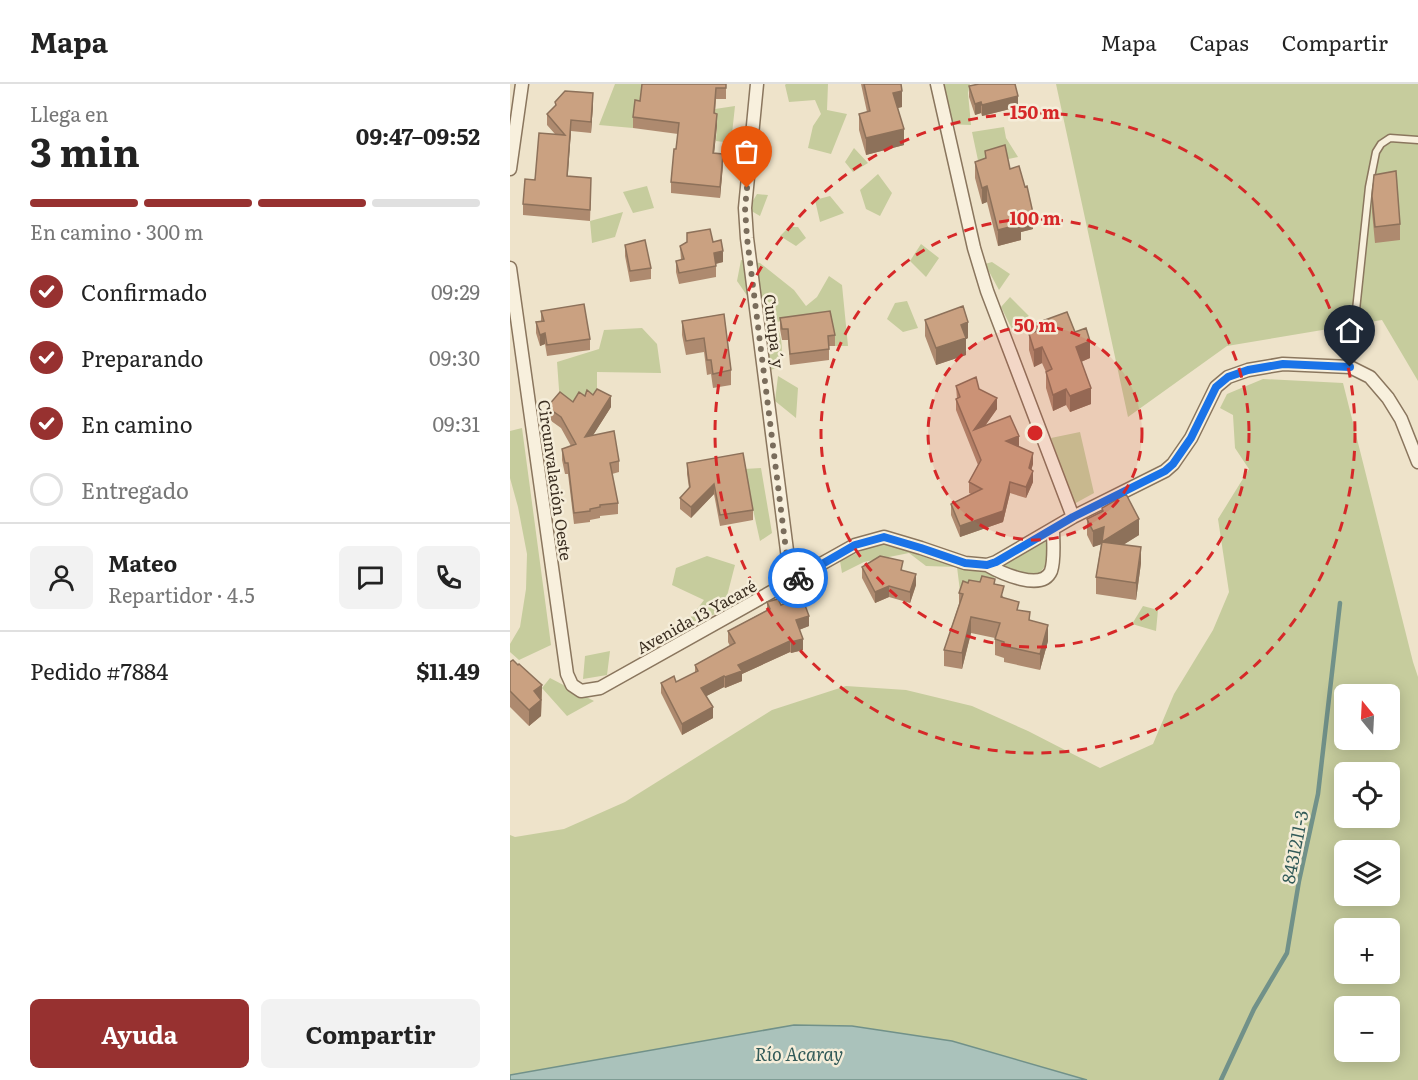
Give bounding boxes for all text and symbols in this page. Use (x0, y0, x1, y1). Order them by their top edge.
text: Mapa (30, 20, 108, 62)
text: Mapa (1100, 26, 1157, 57)
text: Capas (1190, 26, 1249, 57)
text: Compartir (1282, 26, 1388, 57)
text: Llega en (30, 98, 108, 128)
text: 150 m (1010, 98, 1060, 125)
text: 09:47–09:52 (356, 119, 480, 152)
text: 3 min (30, 121, 140, 179)
pin (721, 126, 772, 188)
icon: bag (730, 135, 763, 168)
text: 100 m (1009, 204, 1061, 231)
text: En camino · 300 m (30, 216, 203, 246)
icon: check (30, 275, 63, 308)
text: Confirmado (81, 275, 207, 308)
text: 09:29 (431, 276, 480, 306)
street label: Curupa´y (759, 293, 792, 370)
pin (1324, 305, 1375, 367)
text: 50 m (1014, 311, 1056, 338)
icon: home (1333, 314, 1366, 347)
icon: check (30, 341, 63, 374)
text: Preparando (81, 341, 203, 374)
text: 09:30 (429, 342, 480, 372)
street label: Circunvalación Oeste (533, 398, 579, 562)
icon: check (30, 407, 63, 440)
text: En camino (81, 407, 193, 440)
text: 09:31 (433, 408, 480, 438)
centre of rings (1025, 423, 1045, 443)
text: Entregado (81, 473, 189, 506)
button: person (30, 546, 93, 609)
text: Mateo (108, 546, 177, 579)
button: chat (339, 546, 402, 609)
button: phone (417, 546, 480, 609)
courier (768, 548, 828, 608)
icon: bike (782, 562, 815, 595)
street label: Avenida 13 Yacaré (632, 573, 760, 659)
text: Repartidor · 4.5 (108, 579, 255, 609)
text: Pedido #7884 (30, 654, 168, 687)
text: $11.49 (416, 654, 480, 687)
north arrow (1334, 684, 1400, 750)
map controls (1334, 684, 1400, 1062)
button: locate (1334, 762, 1400, 828)
water label: 8431211-3 (1274, 808, 1314, 886)
button: layers (1334, 840, 1400, 906)
button: + (1334, 918, 1400, 984)
button: − (1334, 996, 1400, 1062)
button: Ayuda (30, 999, 249, 1068)
button: Compartir (261, 999, 480, 1068)
water label: Río Acaray (755, 1040, 843, 1067)

